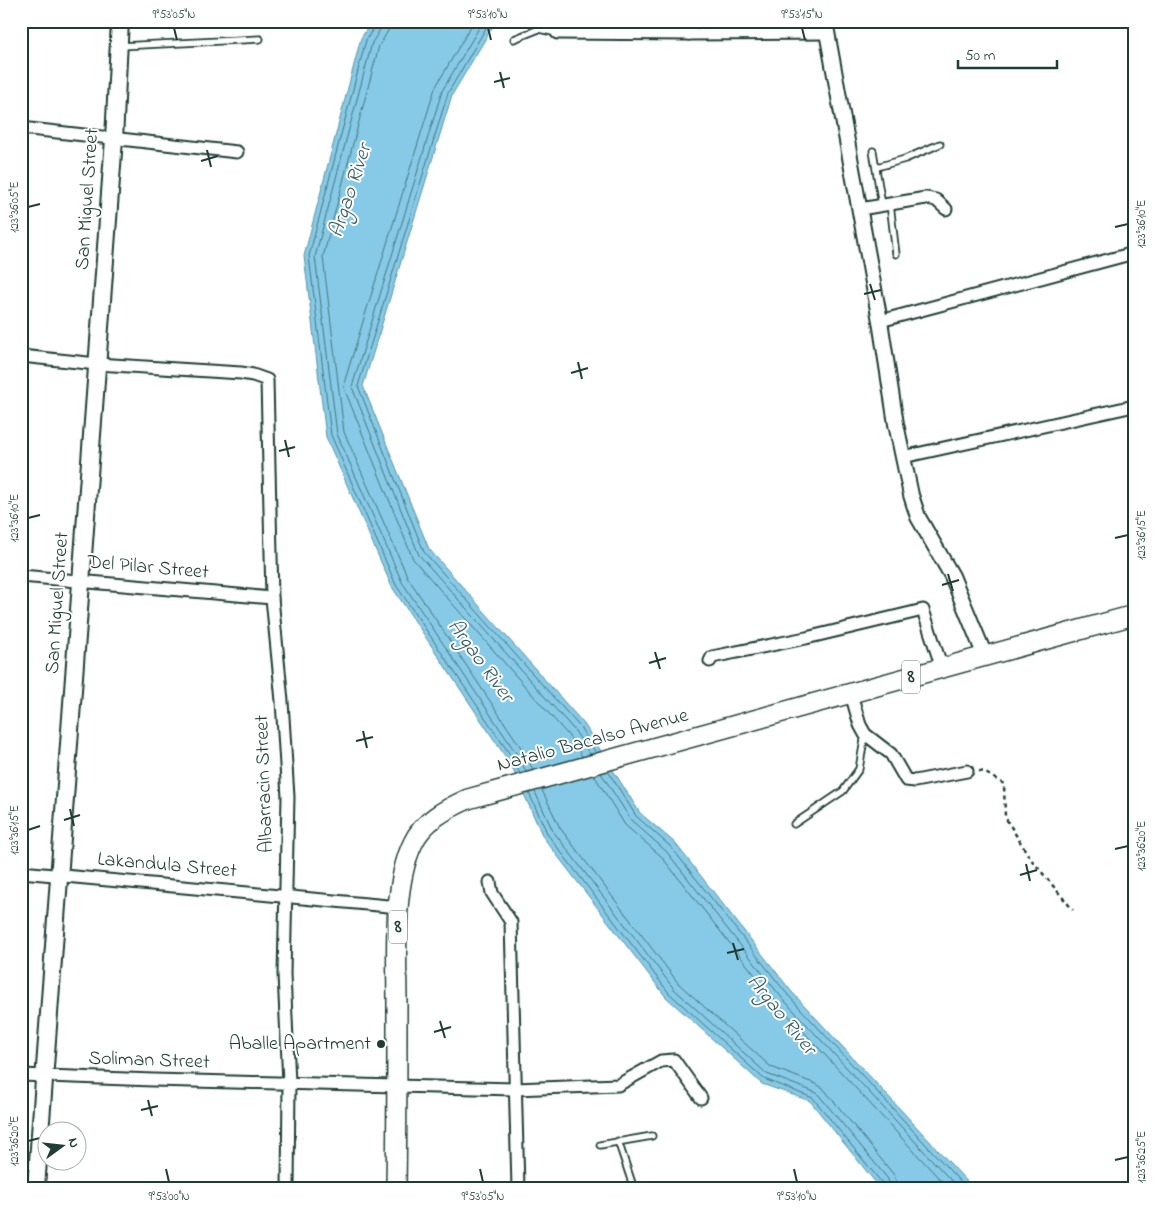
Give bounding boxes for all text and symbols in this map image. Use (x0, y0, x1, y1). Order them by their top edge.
text: 9°53'05"N (153, 6, 195, 24)
text: 9°53'10"N (468, 6, 508, 24)
text: 9°53'15"N (781, 6, 823, 24)
scale bar (958, 38, 1056, 70)
text: 50 m (965, 45, 996, 67)
street label: San Miguel Street (69, 127, 108, 271)
water label: Argao River (322, 138, 382, 242)
text: 123°36'05"E (6, 181, 24, 233)
text: 123°36'10"E (1133, 200, 1151, 248)
text: 123°36'10"E (6, 494, 24, 542)
text: 123°36'15"E (1133, 510, 1151, 560)
street label: San Miguel Street (39, 531, 78, 675)
street label: Del Pilar Street (85, 548, 210, 588)
water label: Argao River (439, 613, 522, 711)
road number: 8 (902, 660, 920, 694)
street label: Natalio Bacalso Avenue (494, 702, 692, 780)
street label: Albarracin Street (248, 714, 282, 853)
text: 123°36'15"E (6, 805, 24, 855)
text: 123°36'20"E (1133, 821, 1151, 871)
street label: Lakandula Street (96, 845, 238, 887)
road number: 8 (389, 910, 407, 944)
water label: Argao River (738, 968, 825, 1064)
place label: Aballe Apartment (229, 1030, 371, 1059)
marker: Aballe Apartment (375, 1038, 387, 1050)
street label: Soliman Street (88, 1044, 210, 1078)
text: 123°36'20"E (6, 1116, 24, 1166)
north arrow (38, 1122, 88, 1172)
text: 123°36'25"E (1133, 1131, 1151, 1183)
text: N (62, 1136, 84, 1150)
text: 9°53'00"N (148, 1188, 190, 1206)
text: 9°53'05"N (462, 1188, 504, 1206)
text: 9°53'10"N (777, 1188, 817, 1206)

